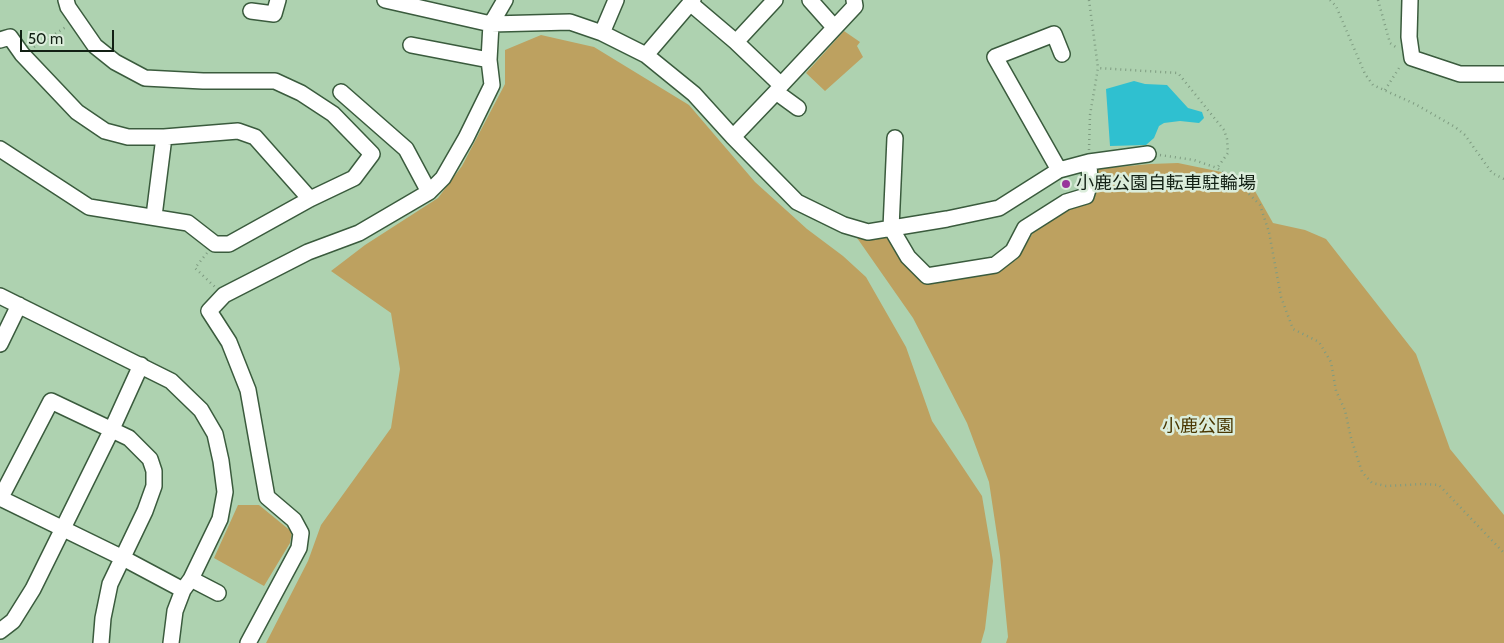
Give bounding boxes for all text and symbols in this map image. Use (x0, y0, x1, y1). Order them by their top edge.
scale bar (22, 20, 116, 52)
text: 50 m (28, 30, 63, 48)
place label: 小鹿公園自転車駐輪場 (1076, 173, 1256, 195)
marker: 小鹿公園自転車駐輪場 (1060, 178, 1072, 190)
park label: 小鹿公園 (1162, 416, 1234, 438)

